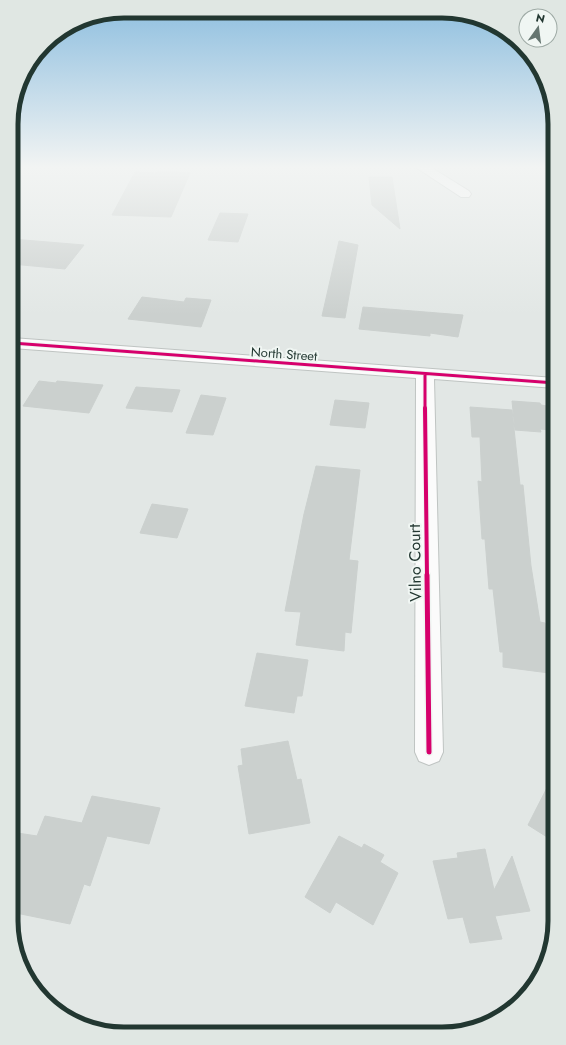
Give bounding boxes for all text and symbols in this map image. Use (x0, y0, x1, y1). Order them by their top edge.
north arrow (518, 8, 558, 48)
text: N (534, 9, 547, 27)
street label: North Street (250, 342, 319, 366)
street label: Vilno Court (403, 524, 427, 602)

